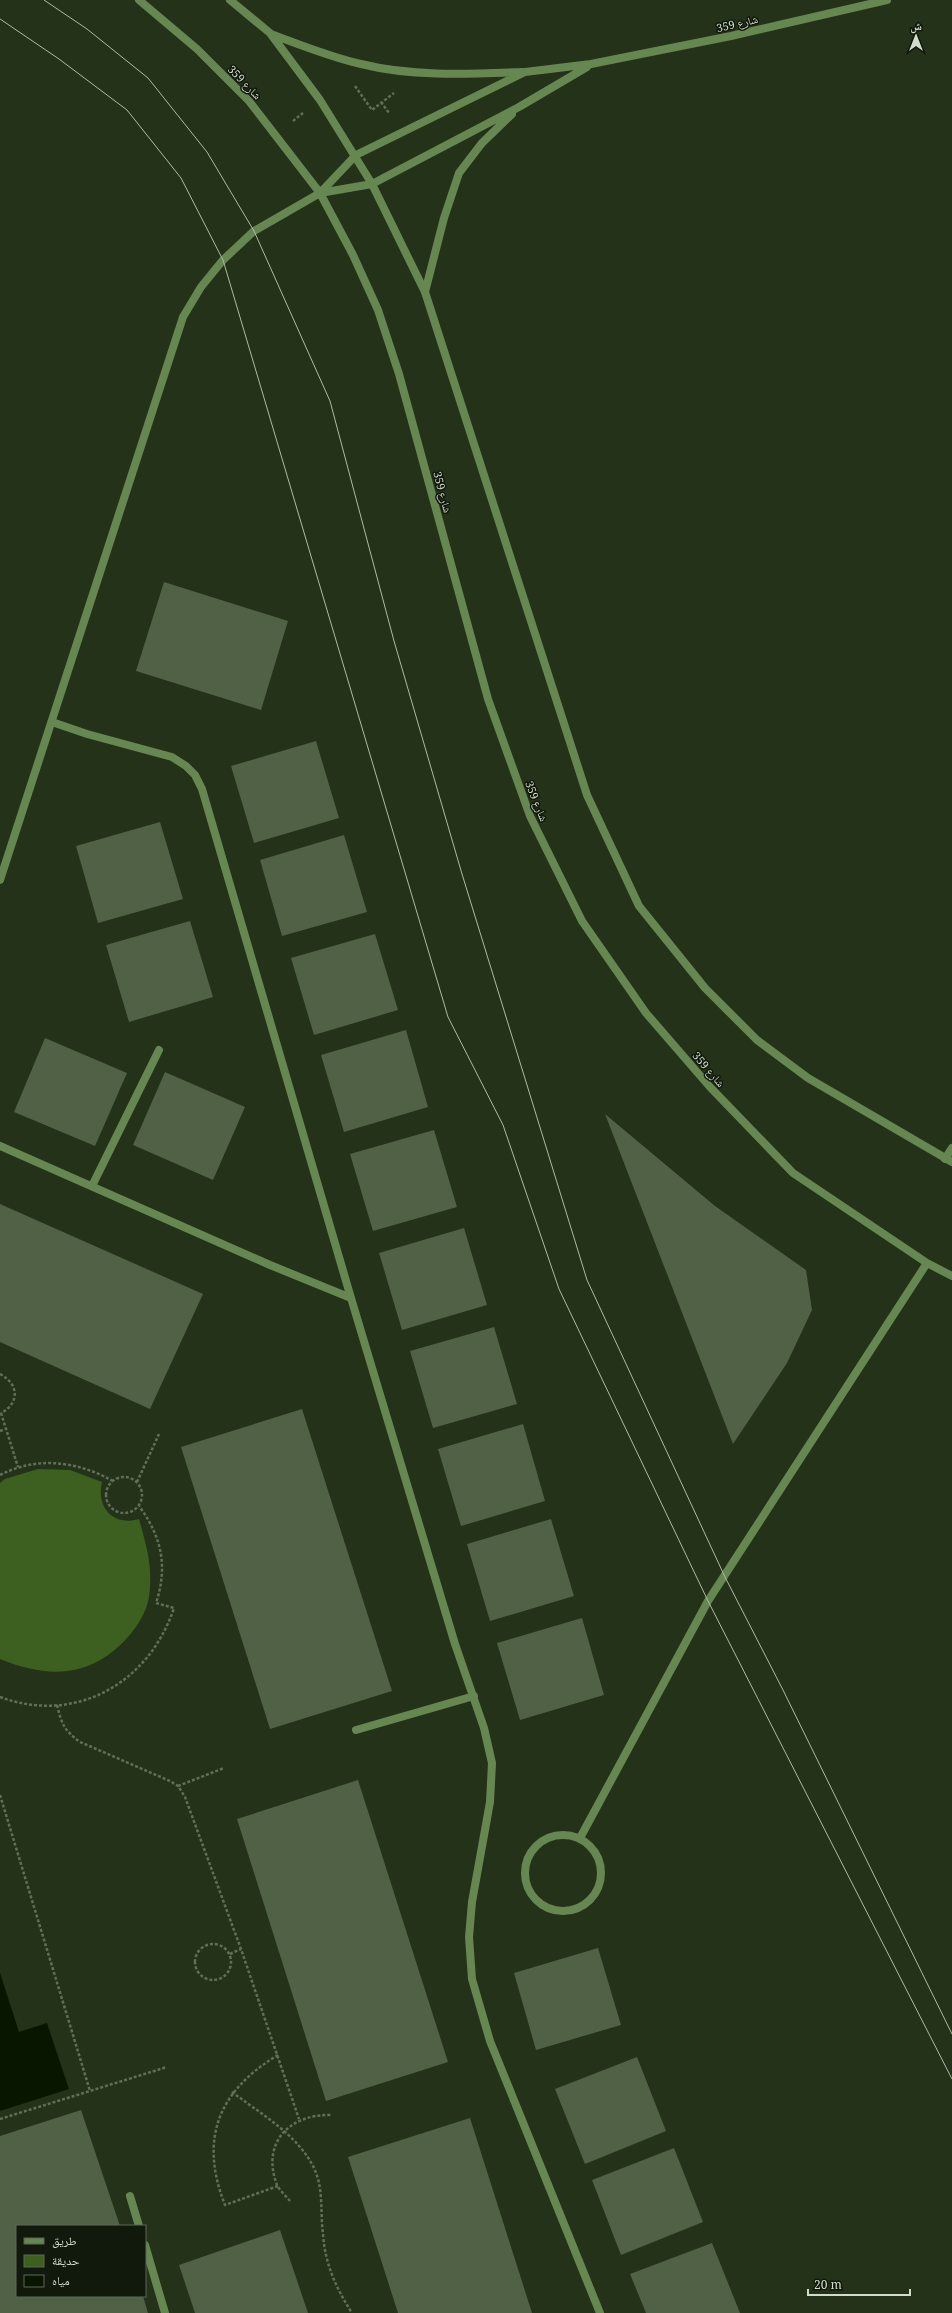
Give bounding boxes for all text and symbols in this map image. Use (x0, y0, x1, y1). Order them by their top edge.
street label: شارع 359 (715, 11, 759, 35)
north arrow (896, 16, 936, 56)
text: ش (910, 18, 922, 34)
street label: شارع 359 (225, 62, 265, 102)
street label: شارع 359 (430, 470, 456, 514)
street label: شارع 359 (522, 779, 552, 823)
street label: شارع 359 (689, 1048, 729, 1090)
legend (16, 2225, 146, 2297)
text: طريق (52, 2232, 77, 2249)
text: حديقة (52, 2252, 80, 2269)
scale bar (808, 2271, 910, 2297)
text: مياه (52, 2272, 70, 2289)
text: 20 m (814, 2276, 842, 2293)

